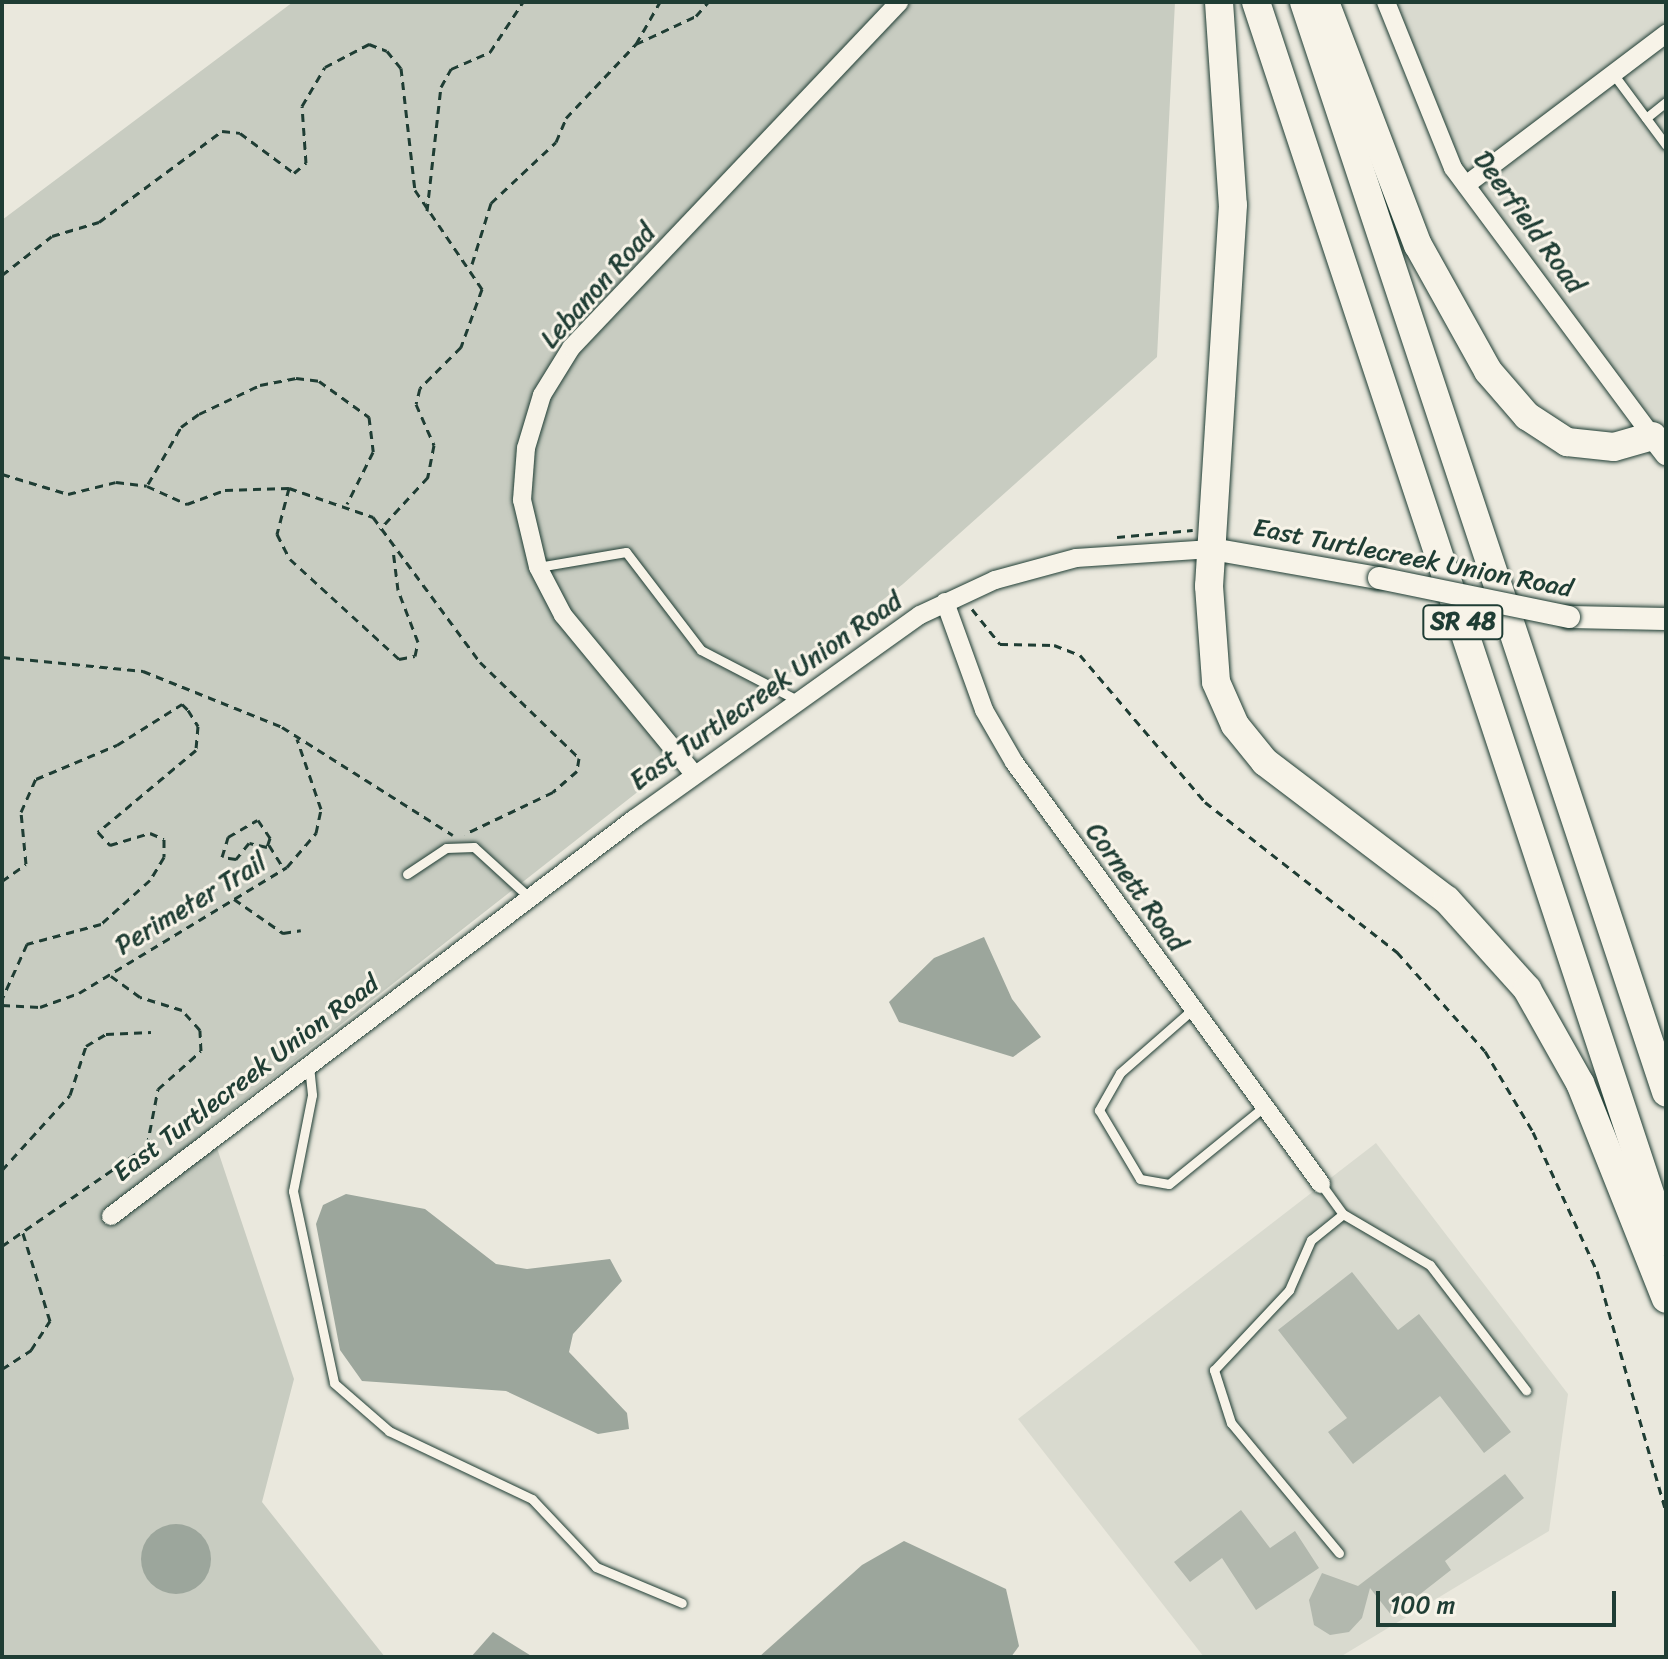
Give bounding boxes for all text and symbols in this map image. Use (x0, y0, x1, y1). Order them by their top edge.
street label: Deerfield Road (1467, 145, 1591, 299)
street label: Lebanon Road (534, 218, 662, 354)
street label: East Turtlecreek Union Road (1251, 512, 1575, 604)
street label: East Turtlecreek Union Road (624, 585, 908, 797)
road number: SR 48 (1421, 602, 1505, 642)
street label: Cornett Road (1079, 817, 1193, 957)
street label: Perimeter Trail (110, 847, 272, 961)
street label: East Turtlecreek Union Road (107, 968, 385, 1188)
scale bar (1380, 1575, 1620, 1625)
text: 100 m (1390, 1584, 1455, 1626)

